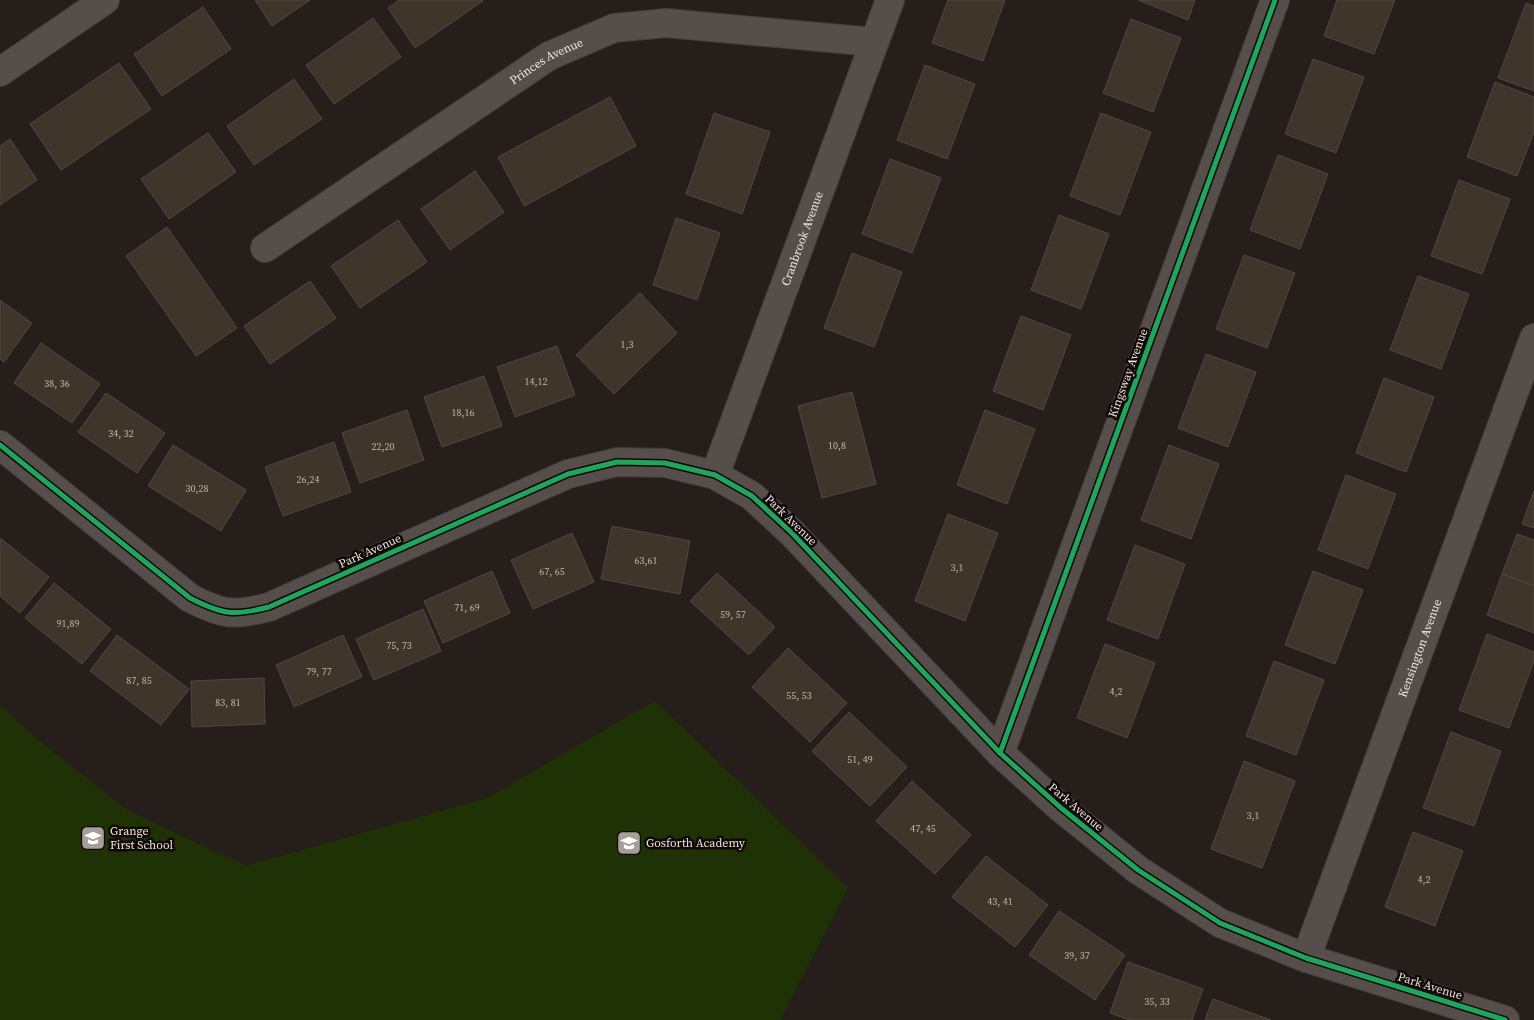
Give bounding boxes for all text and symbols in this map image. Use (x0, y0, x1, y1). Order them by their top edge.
street label: Princes Avenue (506, 34, 586, 88)
street label: Cranbrook Avenue (777, 189, 827, 288)
street label: Kingsway Avenue (1104, 326, 1152, 420)
house number: 1,3 (621, 338, 634, 351)
house number: 14,12 (525, 375, 548, 388)
house number: 38, 36 (44, 377, 70, 390)
house number: 18,16 (452, 406, 475, 419)
house number: 34, 32 (108, 427, 134, 440)
house number: 10,8 (828, 439, 846, 452)
house number: 22,20 (372, 440, 395, 453)
house number: 26,24 (297, 473, 320, 486)
house number: 30,28 (186, 482, 209, 495)
street label: Park Avenue (761, 491, 821, 549)
street label: Park Avenue (336, 530, 404, 572)
house number: 63,61 (635, 554, 658, 567)
house number: 3,1 (951, 561, 964, 574)
house number: 67, 65 (539, 565, 565, 578)
street label: Kensington Avenue (1395, 597, 1445, 700)
house number: 71, 69 (454, 601, 480, 614)
house number: 59, 57 (720, 608, 746, 621)
house number: 91,89 (57, 617, 80, 630)
house number: 75, 73 (386, 639, 412, 652)
house number: 79, 77 (306, 665, 332, 678)
house number: 87, 85 (126, 674, 152, 687)
house number: 4,2 (1110, 685, 1123, 698)
house number: 55, 53 (786, 689, 812, 702)
house number: 83, 81 (215, 696, 241, 709)
house number: 51, 49 (847, 753, 873, 766)
street label: Park Avenue (1045, 779, 1107, 835)
house number: 3,1 (1247, 809, 1260, 822)
house number: 47, 45 (910, 822, 936, 835)
place label: Grange First School (110, 823, 173, 853)
school or university icon: Grange First School (80, 825, 106, 851)
school or university icon: Gosforth Academy (616, 830, 642, 856)
place label: Gosforth Academy (646, 835, 746, 851)
house number: 4,2 (1418, 873, 1431, 886)
house number: 43, 41 (987, 895, 1013, 908)
house number: 39, 37 (1064, 949, 1090, 962)
street label: Park Avenue (1396, 969, 1464, 1003)
house number: 35, 33 (1144, 995, 1170, 1008)

